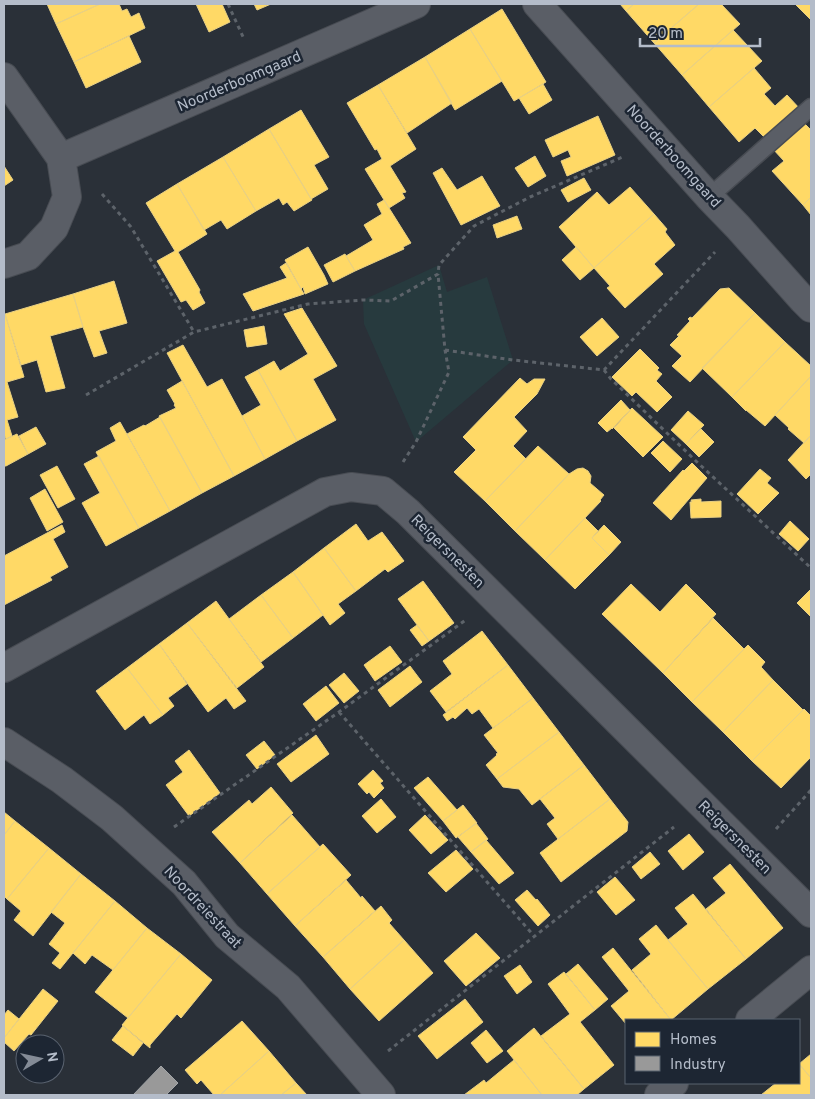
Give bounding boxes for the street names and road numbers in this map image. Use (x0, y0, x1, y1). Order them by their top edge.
street label: Noorderboomgaard (175, 48, 304, 117)
street label: Noorderboomgaard (622, 101, 724, 213)
street label: Reigersnesten (406, 511, 488, 593)
street label: Reigersnesten (693, 797, 775, 879)
street label: Noordreiestraat (159, 863, 245, 953)

